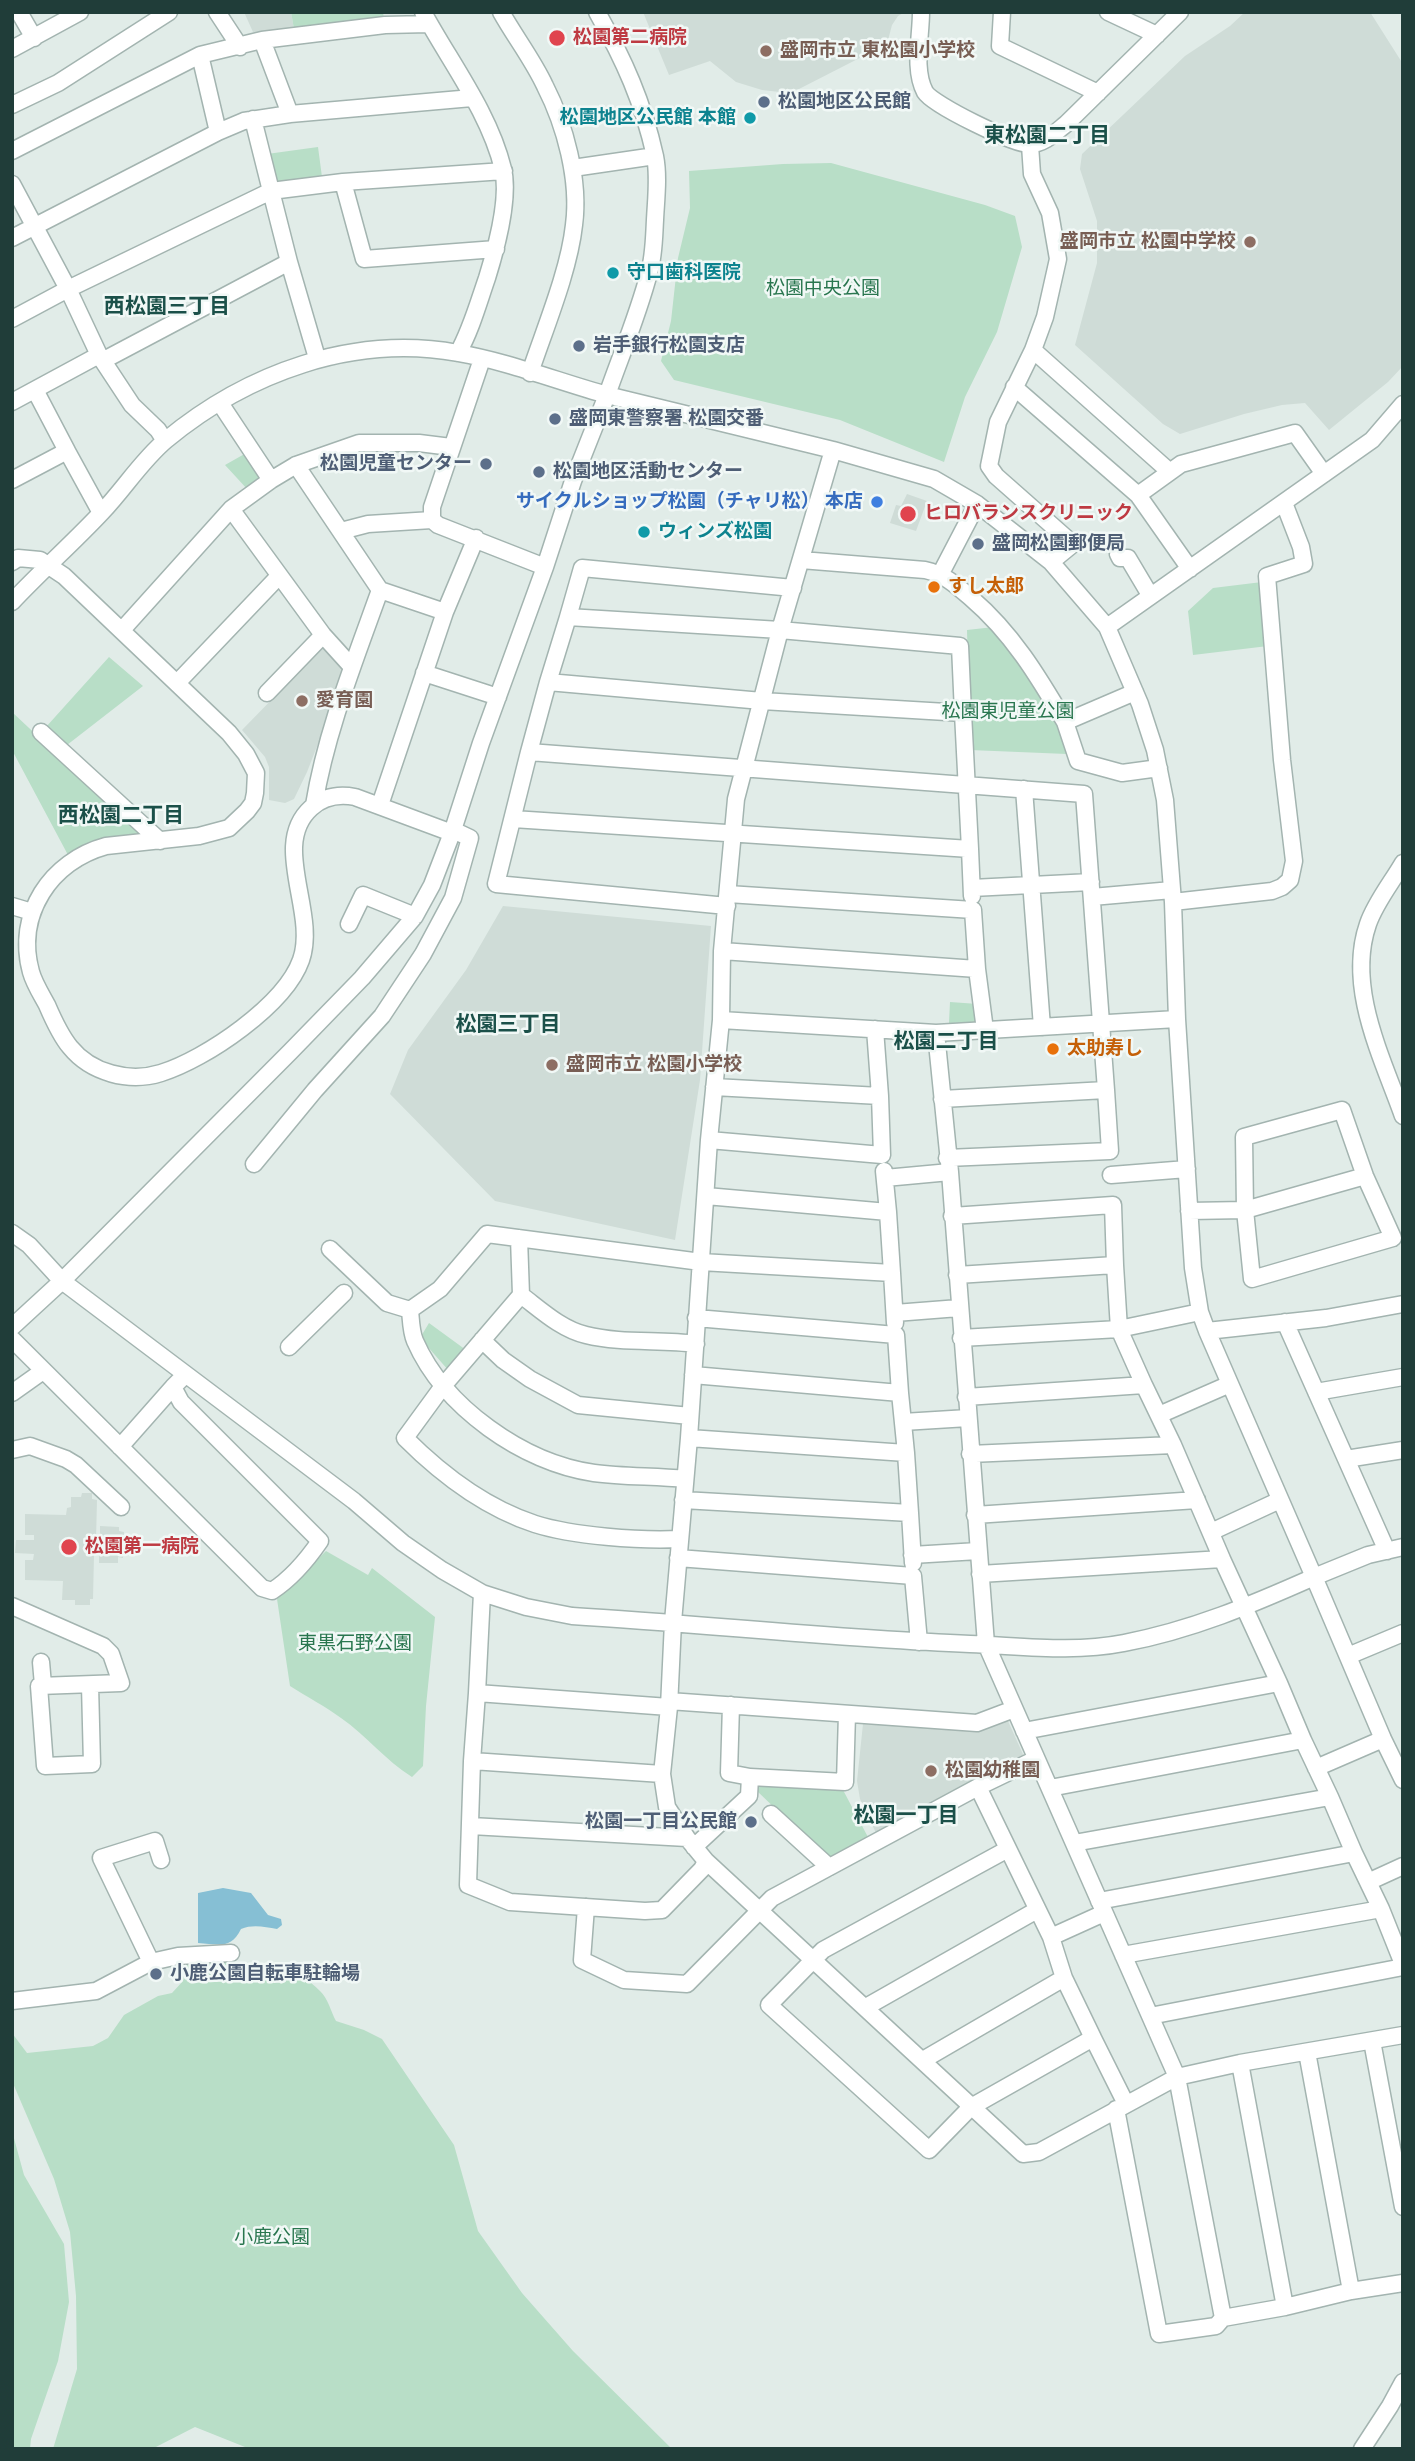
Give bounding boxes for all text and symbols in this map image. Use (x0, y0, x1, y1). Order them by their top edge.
place label: 松園第二病院 (573, 27, 687, 49)
marker: 松園第二病院 (547, 28, 567, 48)
place label: 盛岡市立 東松園小学校 (780, 40, 975, 62)
marker: 盛岡市立 東松園小学校 (758, 43, 774, 59)
place label: 松園地区公民館 (778, 91, 911, 113)
marker: 松園地区公民館 (756, 94, 772, 110)
place label: 松園地区公民館 本館 (560, 107, 736, 129)
marker: 松園地区公民館 本館 (742, 110, 758, 126)
district label: 東松園二丁目 (984, 123, 1110, 149)
place label: 盛岡市立 松園中学校 (1060, 231, 1236, 253)
marker: 盛岡市立 松園中学校 (1242, 234, 1258, 250)
place label: 守口歯科医院 (627, 262, 741, 284)
marker: 守口歯科医院 (605, 265, 621, 281)
park label: 松園中央公園 (766, 278, 880, 300)
district label: 西松園三丁目 (104, 294, 230, 320)
place label: 岩手銀行松園支店 (593, 335, 745, 357)
marker: 岩手銀行松園支店 (571, 338, 587, 354)
place label: 盛岡東警察署 松園交番 (569, 408, 764, 430)
marker: 盛岡東警察署 松園交番 (547, 411, 563, 427)
place label: 松園児童センター (320, 453, 472, 475)
marker: 松園児童センター (478, 456, 494, 472)
place label: 松園地区活動センター (553, 461, 743, 483)
marker: 松園地区活動センター (531, 464, 547, 480)
place label: サイクルショップ松園（チャリ松） 本店 (516, 491, 863, 513)
marker: サイクルショップ松園（チャリ松） 本店 (869, 494, 885, 510)
place label: ヒロバランスクリニック (924, 503, 1133, 525)
marker: ヒロバランスクリニック (898, 504, 918, 524)
place label: ウィンズ松園 (658, 521, 772, 543)
marker: ウィンズ松園 (636, 524, 652, 540)
place label: 盛岡松園郵便局 (992, 533, 1125, 555)
marker: 盛岡松園郵便局 (970, 536, 986, 552)
place label: すし太郎 (948, 576, 1024, 598)
marker: すし太郎 (926, 579, 942, 595)
place label: 愛育園 (316, 690, 373, 712)
marker: 愛育園 (294, 693, 310, 709)
park label: 松園東児童公園 (942, 701, 1074, 723)
district label: 西松園二丁目 (58, 803, 184, 829)
district label: 松園三丁目 (456, 1012, 560, 1038)
district label: 松園二丁目 (894, 1029, 998, 1055)
place label: 太助寿し (1067, 1038, 1143, 1060)
marker: 太助寿し (1045, 1041, 1061, 1057)
place label: 盛岡市立 松園小学校 (566, 1054, 742, 1076)
marker: 盛岡市立 松園小学校 (544, 1057, 560, 1073)
place label: 松園第一病院 (85, 1536, 199, 1558)
marker: 松園第一病院 (59, 1537, 79, 1557)
park label: 東黒石野公園 (298, 1633, 412, 1655)
place label: 松園幼稚園 (945, 1760, 1040, 1782)
marker: 松園幼稚園 (923, 1763, 939, 1779)
district label: 松園一丁目 (854, 1803, 958, 1829)
place label: 松園一丁目公民館 (585, 1811, 737, 1833)
marker: 松園一丁目公民館 (743, 1814, 759, 1830)
place label: 小鹿公園自転車駐輪場 (170, 1963, 360, 1985)
marker: 小鹿公園自転車駐輪場 (148, 1966, 164, 1982)
park label: 小鹿公園 (234, 2227, 310, 2249)

